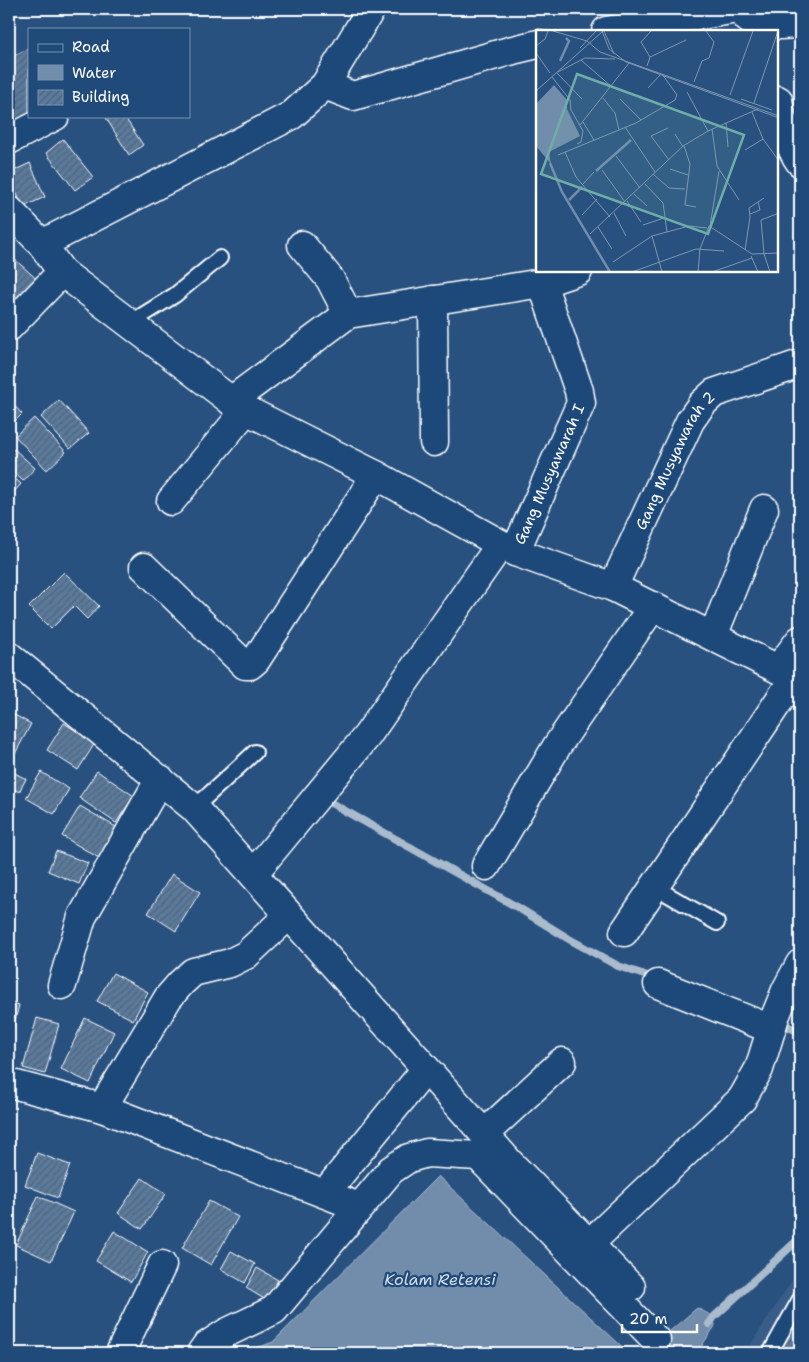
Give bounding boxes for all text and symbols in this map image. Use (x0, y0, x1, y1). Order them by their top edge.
legend (28, 28, 190, 118)
inset map (536, 30, 779, 272)
text: Road (72, 37, 110, 57)
text: Water (72, 63, 116, 83)
text: Building (72, 87, 129, 107)
street label: Gang Musyawarah 2 (631, 387, 719, 533)
street label: Gang Musyawarah I (510, 401, 589, 548)
water label: Kolam Retensi (384, 1269, 496, 1290)
scale bar (622, 1302, 696, 1334)
text: 20 m (629, 1309, 668, 1329)

